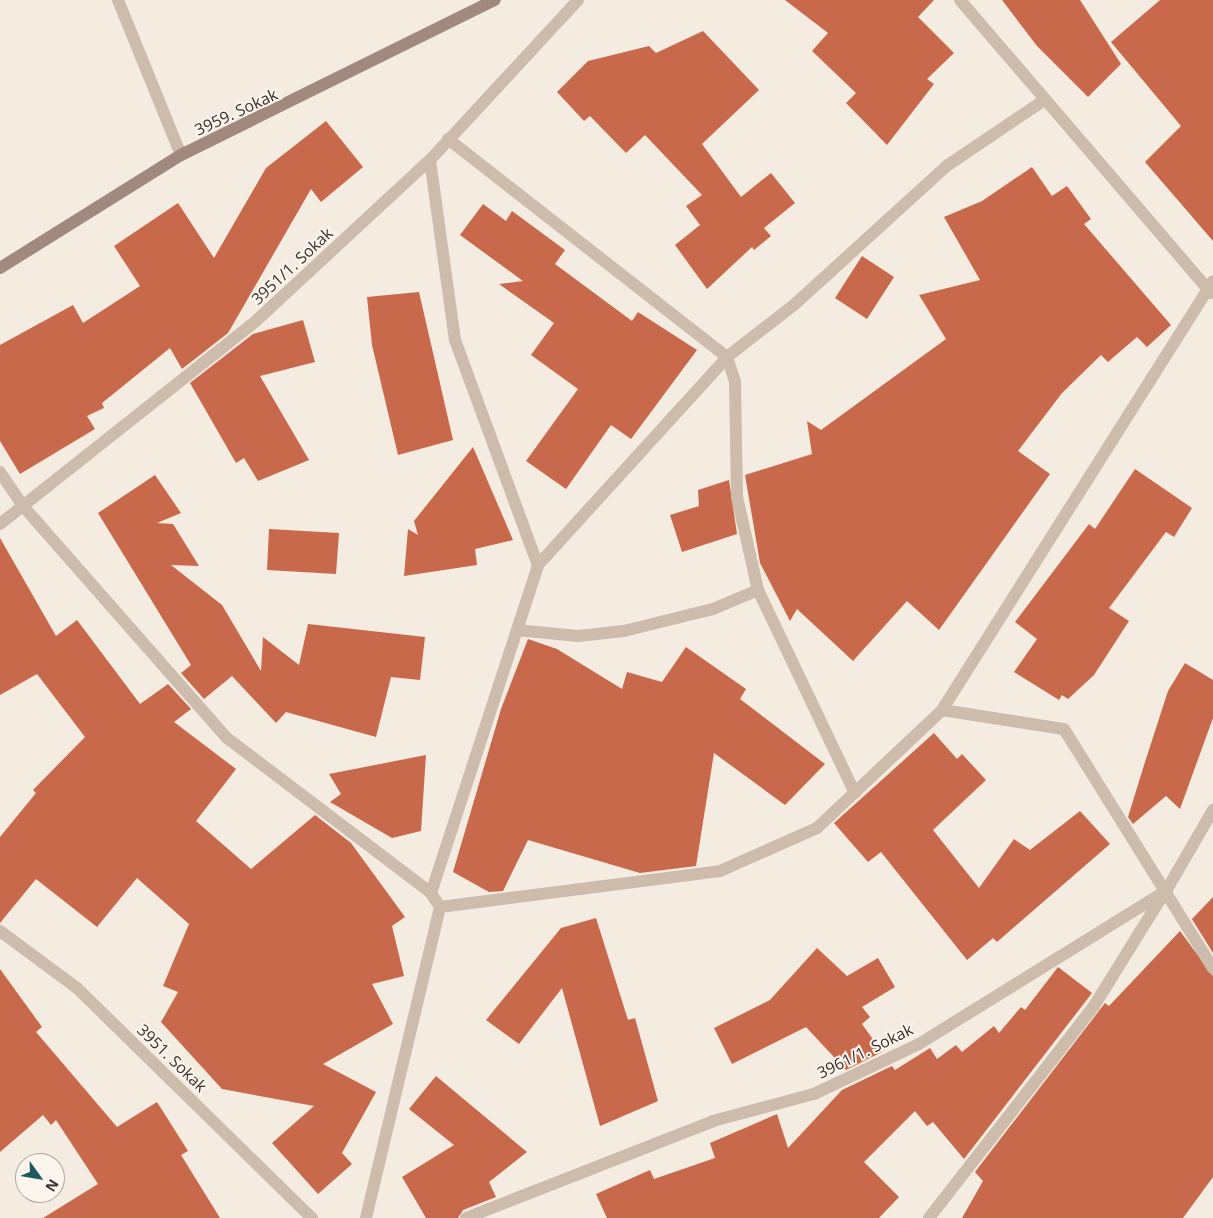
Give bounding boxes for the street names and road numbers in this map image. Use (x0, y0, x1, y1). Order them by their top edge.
street label: 3959. Sokak (192, 84, 280, 140)
street label: 3951/1. Sokak (247, 223, 337, 309)
street label: 3951. Sokak (133, 1020, 211, 1096)
street label: 3961/1. Sokak (814, 1020, 916, 1082)

